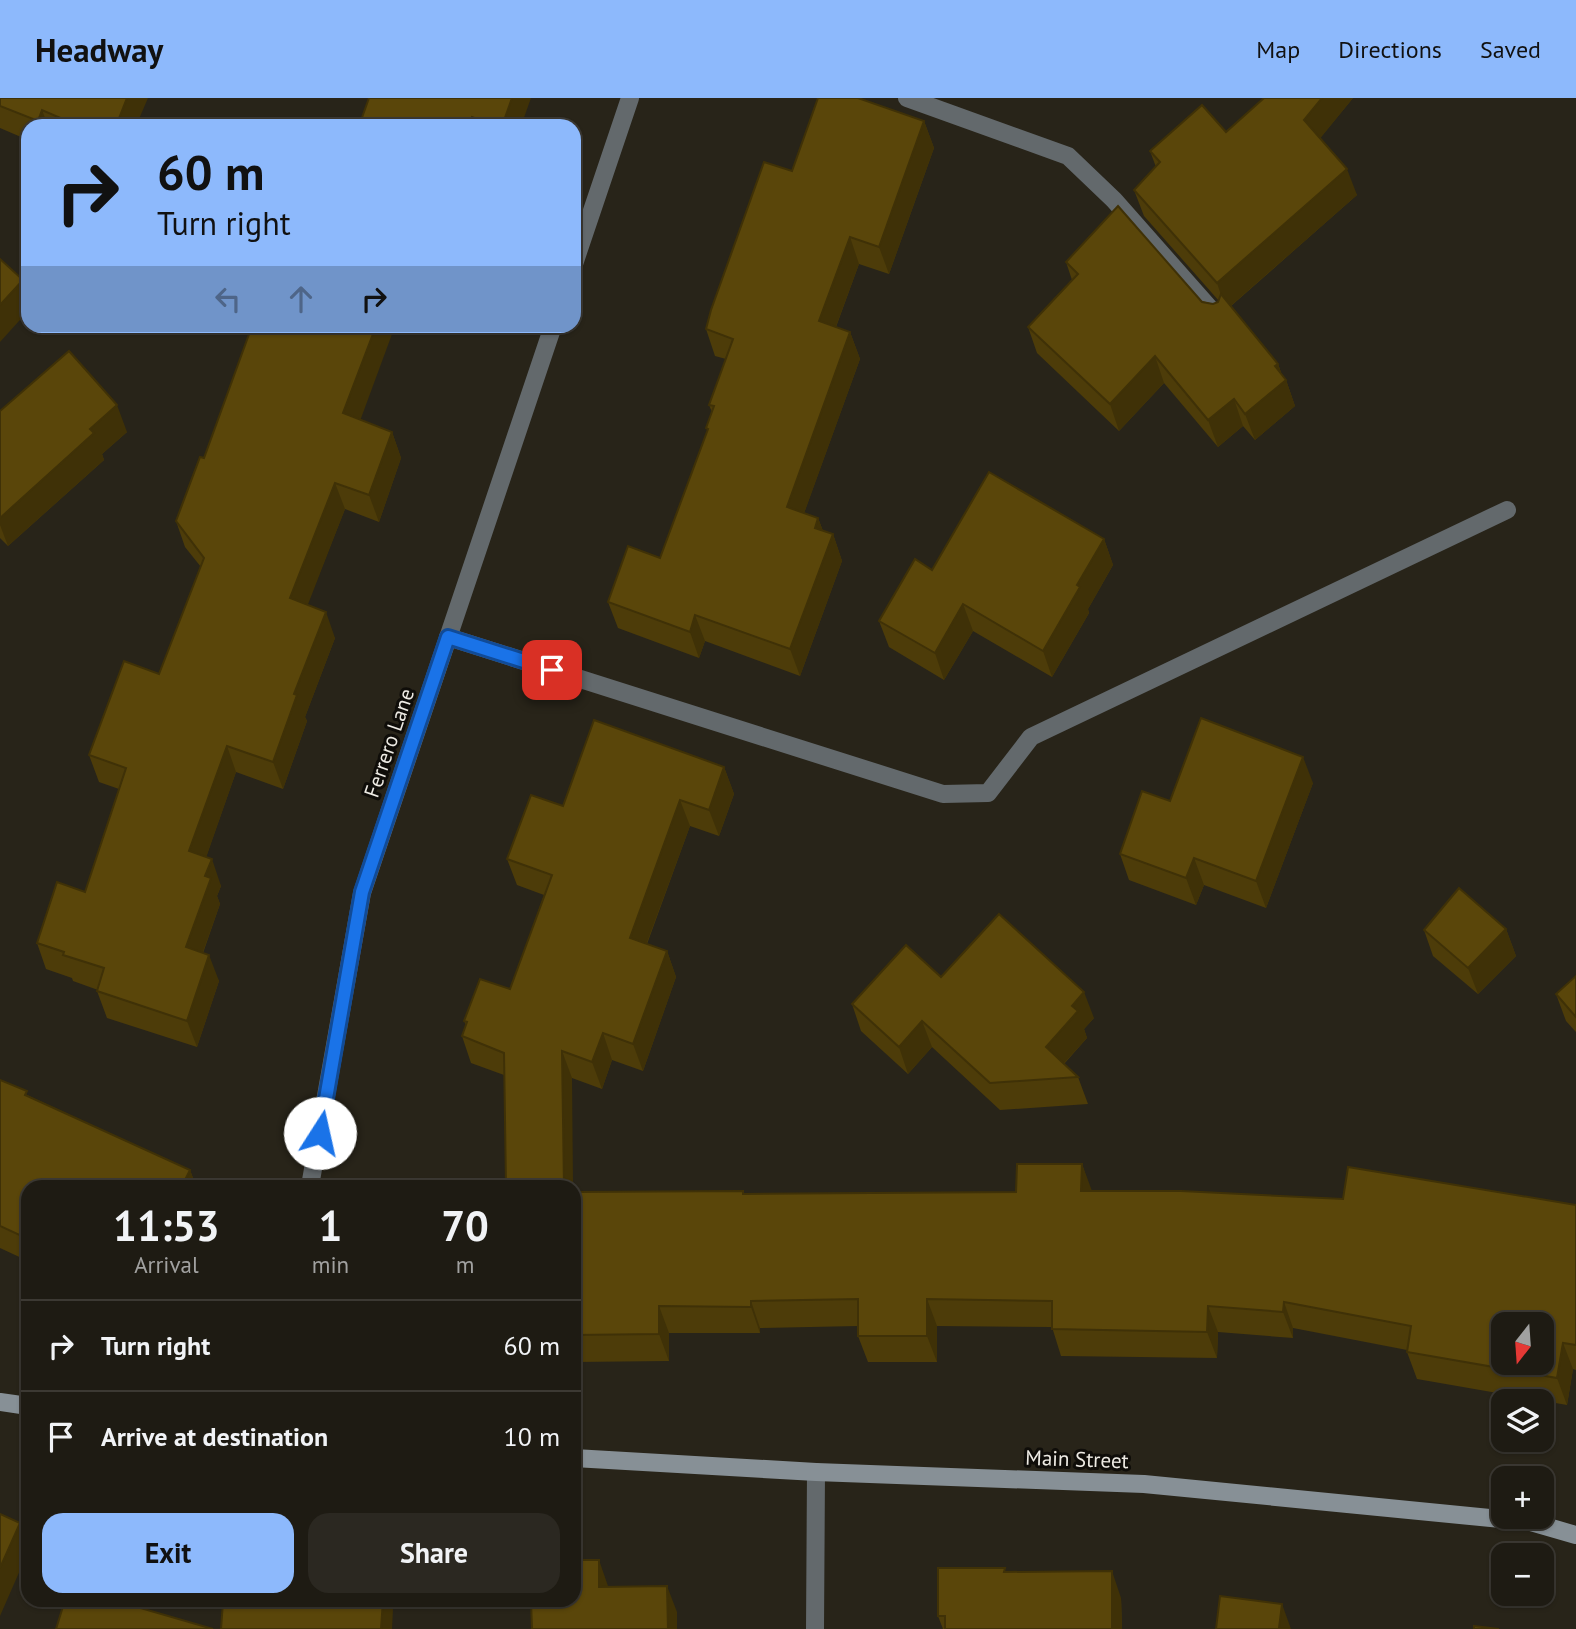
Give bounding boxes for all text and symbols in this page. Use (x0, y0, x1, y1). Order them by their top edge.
text: Headway (35, 28, 163, 71)
text: Map (1256, 34, 1300, 65)
text: Directions (1338, 34, 1442, 65)
text: Saved (1480, 34, 1541, 65)
text: 60 m (157, 140, 264, 204)
icon: right (42, 147, 133, 238)
text: Turn right (157, 202, 291, 244)
icon: left (209, 280, 247, 318)
icon: ahead (282, 280, 320, 318)
icon: right (355, 280, 393, 318)
pin (522, 640, 582, 700)
icon: arrive (533, 651, 571, 689)
street label: Ferrero Lane (358, 685, 420, 801)
position arrow (283, 1096, 357, 1170)
text: 11:53 (113, 1198, 220, 1253)
text: 1 (319, 1198, 342, 1253)
text: 70 (441, 1198, 489, 1253)
text: Arrival (134, 1250, 199, 1279)
text: min (312, 1250, 349, 1279)
text: m (456, 1250, 474, 1279)
north arrow (1491, 1312, 1554, 1376)
map controls (1491, 1312, 1554, 1606)
icon: right (42, 1327, 80, 1365)
text: Turn right (101, 1329, 210, 1362)
text: 60 m (504, 1329, 560, 1362)
button: layers (1491, 1389, 1554, 1452)
icon: arrive (42, 1418, 80, 1456)
text: Arrive at destination (101, 1420, 328, 1453)
text: 10 m (504, 1420, 560, 1453)
street label: Main Street (1025, 1444, 1129, 1474)
button: + (1491, 1466, 1554, 1529)
button: Exit (42, 1513, 294, 1593)
button: Share (308, 1513, 560, 1593)
button: − (1491, 1543, 1554, 1606)

